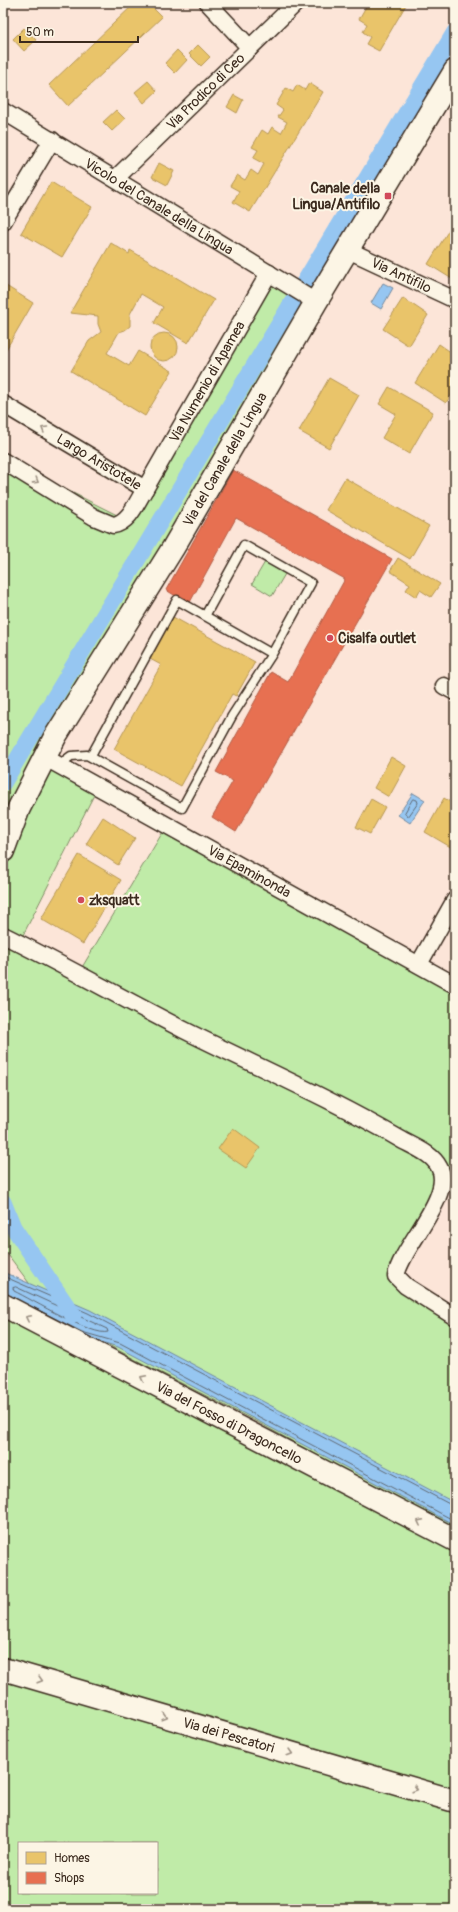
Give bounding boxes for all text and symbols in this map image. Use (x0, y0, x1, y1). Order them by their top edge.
scale bar (20, 18, 138, 44)
text: 50 m (26, 25, 54, 40)
street label: Via Prodico di Ceo (163, 49, 248, 133)
street label: Vicolo del Canale della Lingua (82, 154, 237, 258)
place label: Canale della Lingua/Antifilo (292, 180, 380, 213)
marker: Canale della Lingua/Antifilo (383, 191, 393, 201)
street label: Via Antifilo (369, 254, 435, 297)
street label: Via Numenio di Apamea (165, 318, 248, 445)
street label: Via del Canale della Lingua (179, 389, 270, 529)
one-way arrow (41, 426, 48, 434)
street label: Largo Aristotele (54, 430, 145, 493)
one-way arrow (32, 477, 39, 484)
place label: Cisalfa outlet (338, 630, 416, 647)
marker: Cisalfa outlet (325, 633, 335, 643)
street label: Via Epaminonda (205, 841, 294, 901)
place label: zksquatt (89, 892, 140, 909)
marker: zksquatt (76, 895, 86, 905)
one-way arrow (25, 1316, 32, 1323)
one-way arrow (140, 1375, 148, 1383)
street label: Via del Fosso di Dragoncello (153, 1378, 306, 1468)
one-way arrow (417, 1519, 425, 1527)
one-way arrow (37, 1675, 44, 1684)
one-way arrow (162, 1712, 169, 1720)
street label: Via dei Pescatori (181, 1713, 277, 1756)
one-way arrow (286, 1748, 293, 1757)
one-way arrow (411, 1784, 418, 1793)
legend (18, 1842, 158, 1894)
text: Homes (54, 1851, 90, 1866)
text: Shops (54, 1871, 85, 1886)

